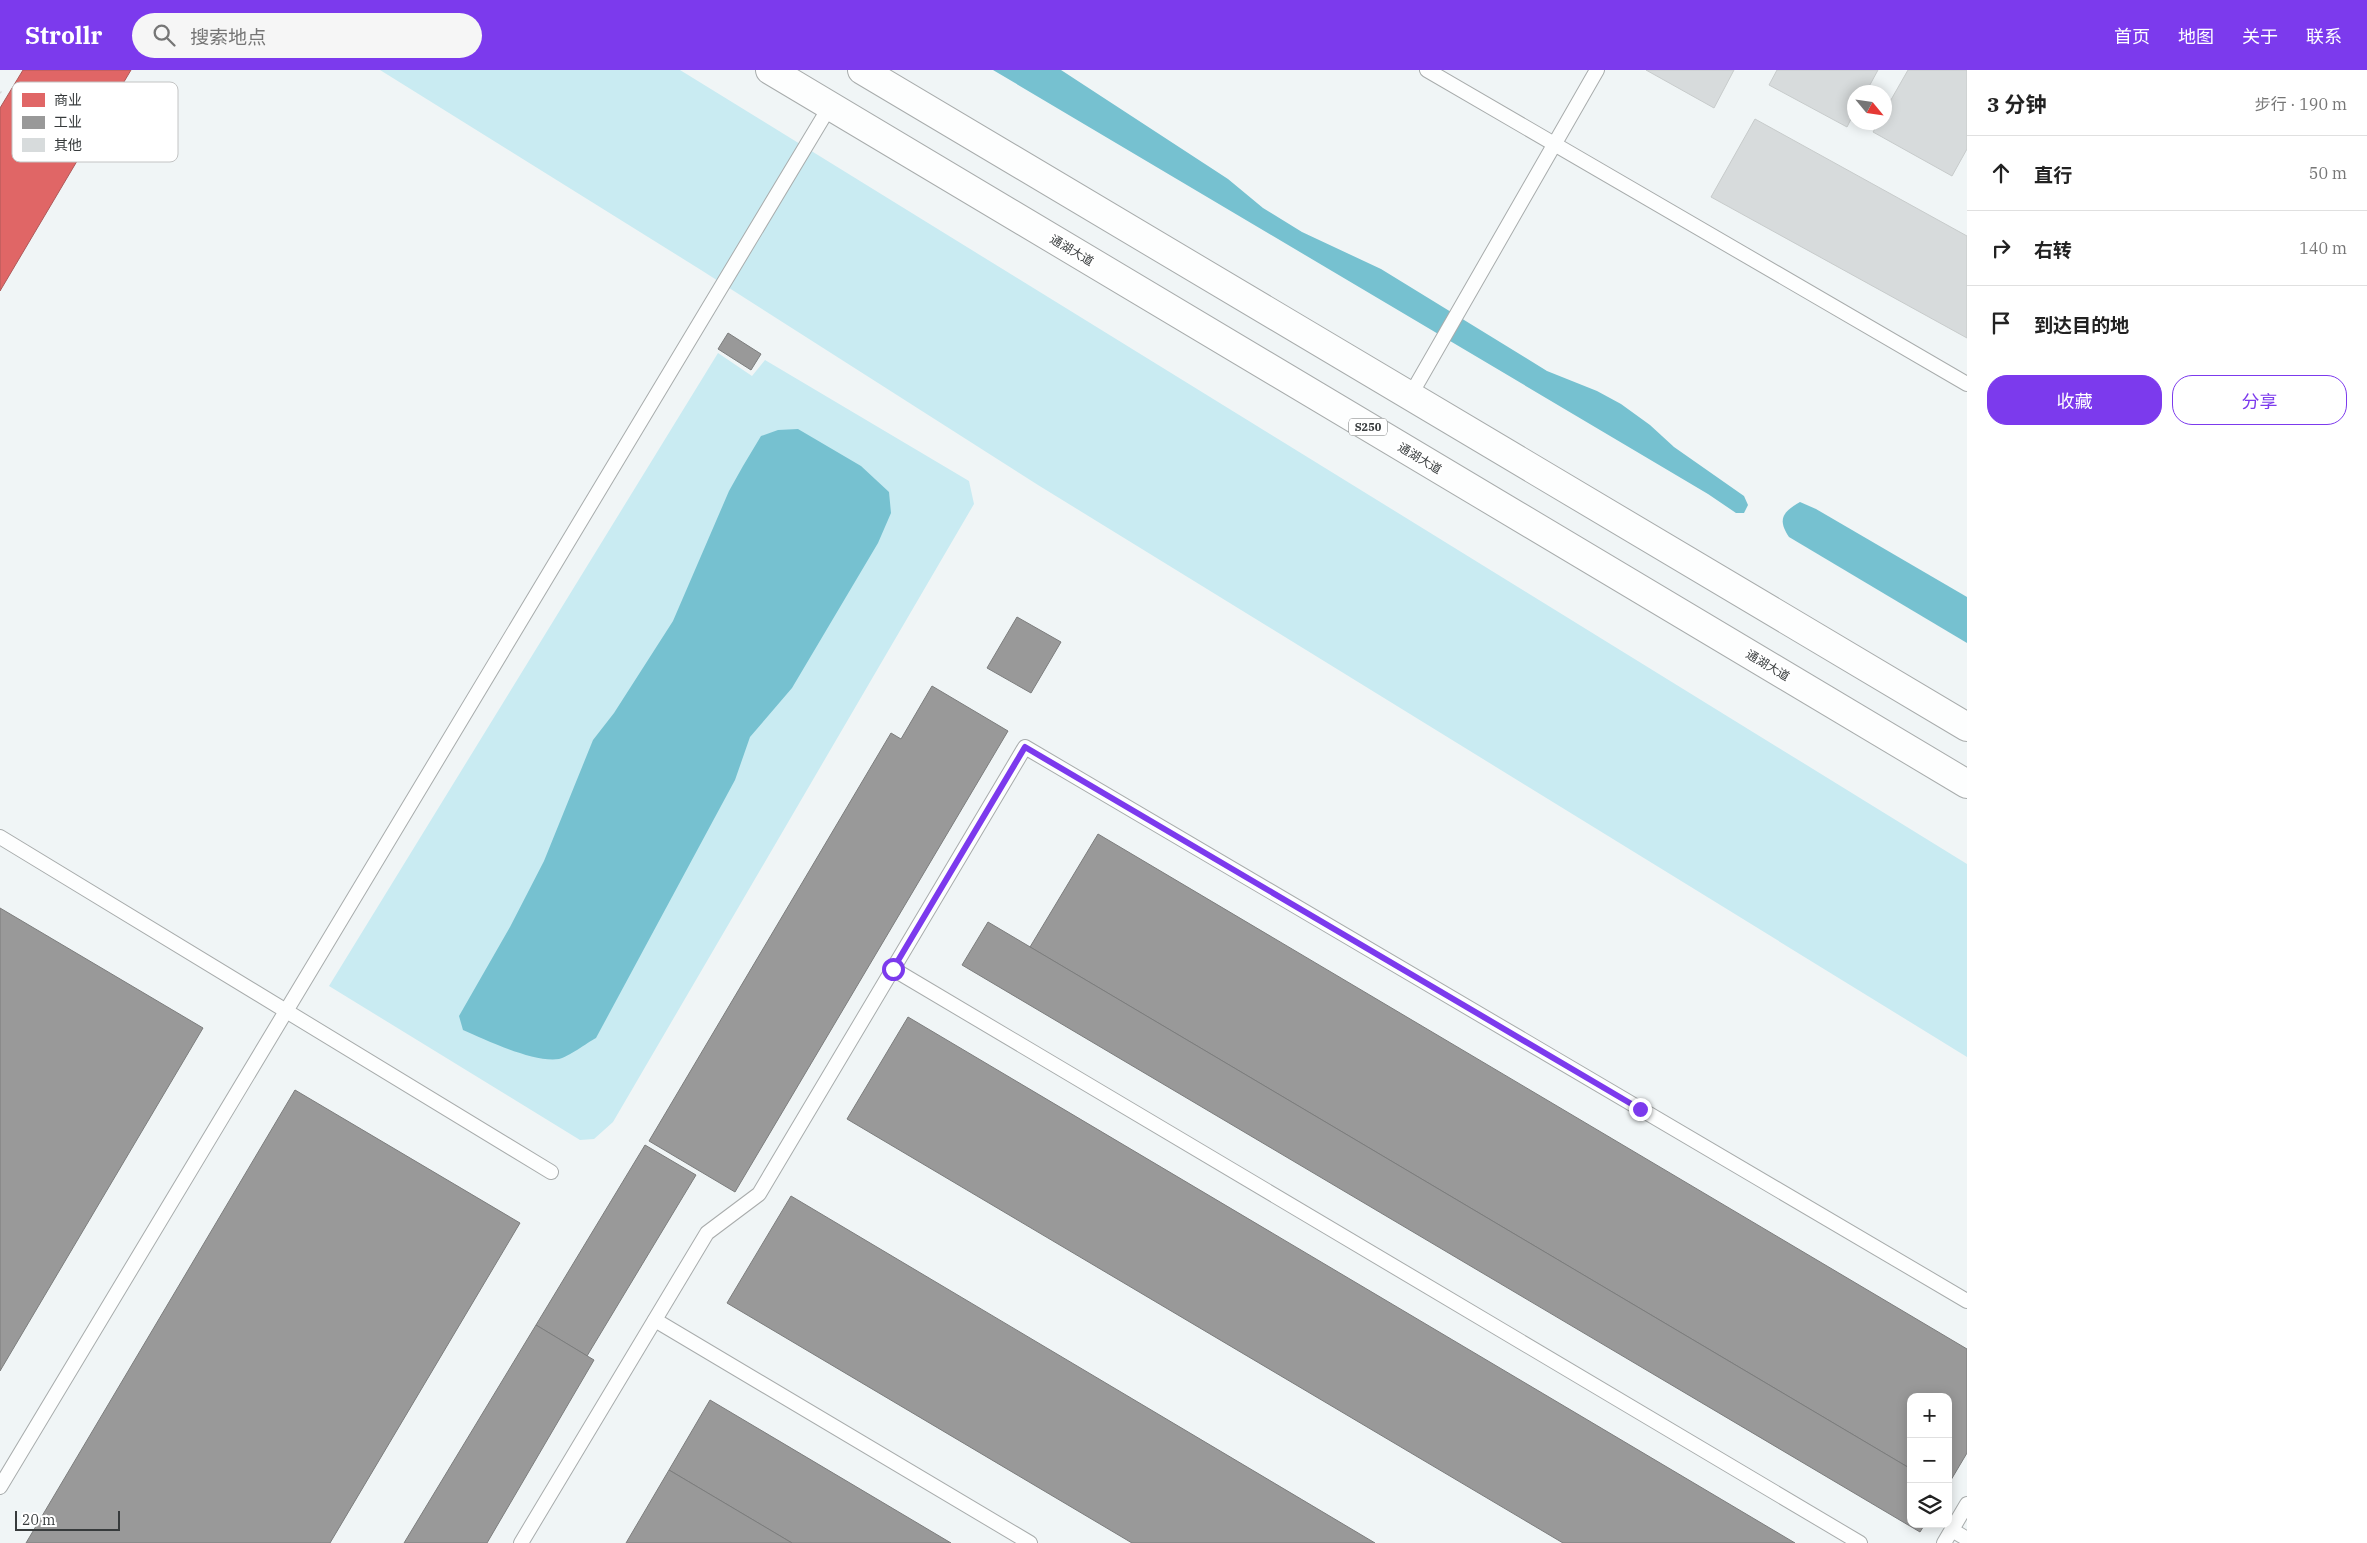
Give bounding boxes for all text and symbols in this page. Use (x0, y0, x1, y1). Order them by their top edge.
search box (132, 13, 482, 58)
text: Strollr (25, 19, 102, 51)
icon: search (150, 21, 178, 49)
text: 搜索地点 (190, 25, 266, 49)
text: 首页 (2114, 25, 2150, 48)
text: 地图 (2178, 25, 2214, 48)
text: 关于 (2242, 25, 2278, 48)
text: 联系 (2306, 25, 2342, 48)
legend (12, 82, 178, 162)
north arrow (1847, 85, 1892, 130)
text: 3 分钟 (1987, 90, 2046, 118)
text: 商业 (54, 91, 82, 109)
text: 步行 · 190 m (2255, 94, 2347, 114)
text: 工业 (54, 113, 82, 131)
text: 其他 (54, 136, 82, 154)
icon: ahead (1987, 159, 2015, 187)
text: 直行 (2034, 163, 2072, 187)
text: 50 m (2309, 163, 2347, 183)
street label: 通湖大道 (1048, 231, 1096, 269)
icon: right (1987, 234, 2015, 262)
text: 右转 (2034, 238, 2072, 262)
text: 140 m (2299, 238, 2347, 258)
icon: arrive (1987, 309, 2015, 337)
text: 到达目的地 (2034, 313, 2129, 337)
button: 收藏 (1987, 375, 2162, 425)
button: 分享 (2172, 375, 2347, 425)
road number: S250 (1349, 418, 1387, 436)
street label: 通湖大道 (1396, 439, 1444, 477)
street label: 通湖大道 (1744, 646, 1792, 684)
route start (882, 958, 905, 981)
route end (1629, 1098, 1652, 1121)
map controls (1907, 1393, 1952, 1528)
button: + (1907, 1393, 1952, 1438)
button: − (1907, 1438, 1952, 1483)
button: layers (1907, 1483, 1952, 1528)
scale bar (15, 1508, 120, 1531)
text: 20 m (22, 1511, 55, 1529)

